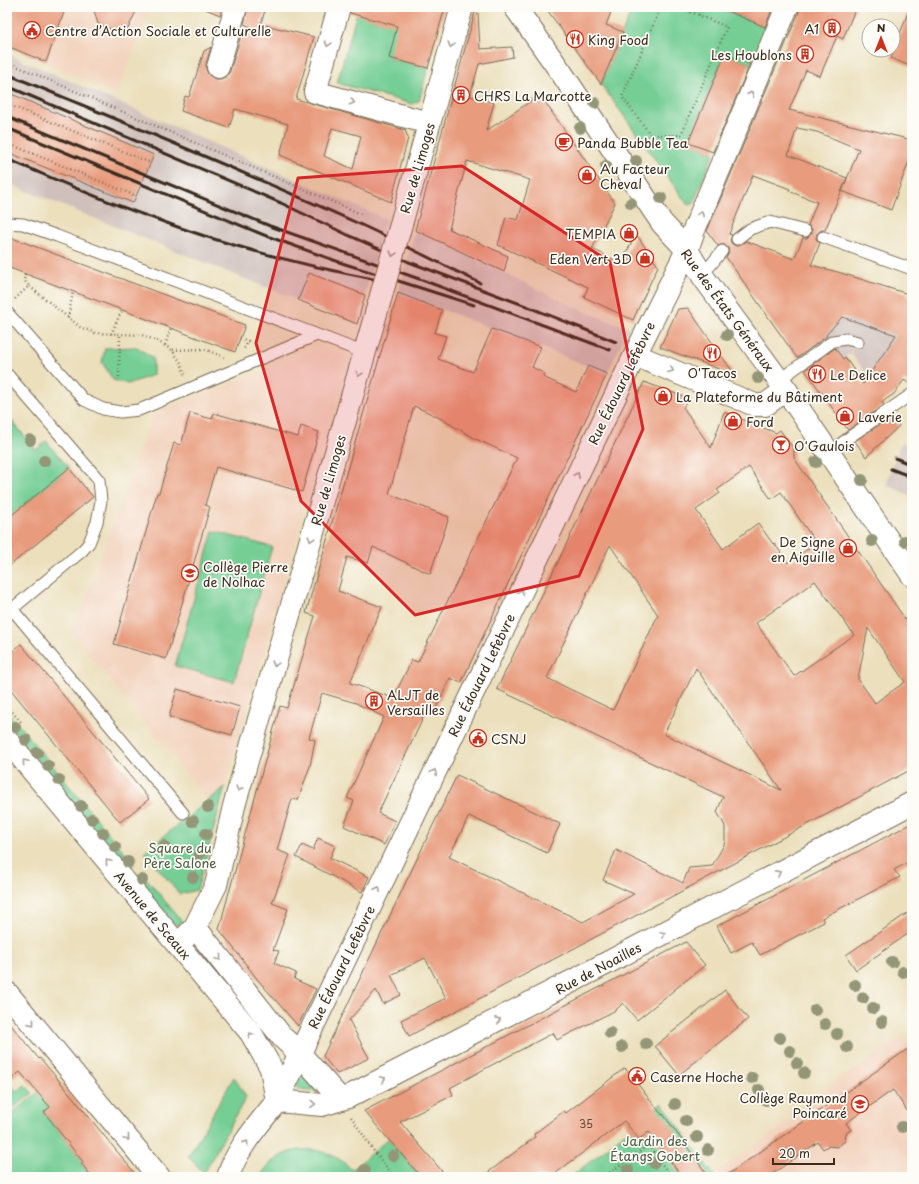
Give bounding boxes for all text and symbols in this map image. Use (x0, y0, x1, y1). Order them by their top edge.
building icon: A1 (822, 18, 842, 38)
north arrow (861, 18, 901, 58)
place label: A1 (805, 19, 819, 38)
text: N (877, 19, 886, 36)
public building icon: Centre d’Action Sociale et Culturelle (22, 20, 42, 40)
place label: Centre d’Action Sociale et Culturelle (45, 21, 271, 40)
restaurant icon: King Food (565, 29, 585, 49)
place label: King Food (588, 30, 649, 49)
one-way arrow (324, 41, 333, 48)
one-way arrow (447, 41, 456, 48)
building icon: Les Houblons (795, 44, 815, 64)
place label: Les Houblons (711, 45, 792, 64)
building icon: CHRS La Marcotte (451, 85, 471, 105)
place label: CHRS La Marcotte (474, 86, 592, 105)
one-way arrow (746, 90, 754, 98)
one-way arrow (349, 98, 355, 106)
street label: Rue de Limoges (395, 120, 439, 216)
cafe icon: Panda Bubble Tea (554, 132, 574, 152)
place label: Panda Bubble Tea (577, 133, 689, 152)
place label: Au Facteur Cheval (600, 159, 670, 193)
shop icon: Au Facteur Cheval (577, 165, 597, 185)
one-way arrow (696, 210, 704, 218)
shop icon: TEMPIA (619, 223, 639, 243)
place label: TEMPIA (565, 224, 616, 243)
street label: Rue des États Généraux (677, 245, 779, 375)
shop icon: Eden Vert 3D (635, 248, 655, 268)
place label: Eden Vert 3D (549, 249, 632, 268)
one-way arrow (389, 251, 397, 258)
street label: Rue Édouard Lefebvre (583, 318, 659, 448)
restaurant icon: O'Tacos (702, 343, 722, 363)
place label: O'Tacos (687, 363, 737, 382)
restaurant icon: Le Delice (807, 364, 827, 384)
one-way arrow (667, 365, 674, 373)
place label: Le Delice (830, 365, 887, 384)
one-way arrow (355, 371, 364, 378)
shop icon: La Plateforme du Bâtiment (653, 386, 673, 406)
place label: La Plateforme du Bâtiment (676, 387, 842, 406)
shop icon: Laverie (835, 406, 855, 426)
place label: Laverie (858, 407, 902, 426)
shop icon: Ford (723, 411, 743, 431)
place label: Ford (746, 412, 774, 431)
street label: Rue de Limoges (306, 432, 350, 528)
bar icon: O'Gaulois (771, 435, 791, 455)
place label: O'Gaulois (794, 436, 854, 455)
one-way arrow (572, 471, 580, 479)
place label: De Signe en Aiguille (771, 532, 835, 566)
one-way arrow (307, 536, 316, 543)
shop icon: De Signe en Aiguille (838, 538, 858, 558)
place label: Collège Pierre de Nolhac (203, 557, 288, 591)
school or university icon: Collège Pierre de Nolhac (180, 563, 200, 583)
one-way arrow (516, 589, 524, 596)
street label: Rue Édouard Lefebvre (443, 610, 519, 740)
one-way arrow (271, 661, 280, 668)
place label: ALJT de Versailles (387, 685, 445, 719)
building icon: ALJT de Versailles (364, 691, 384, 711)
public building icon: CSNJ (468, 728, 488, 748)
place label: CSNJ (491, 729, 527, 748)
one-way arrow (23, 759, 30, 766)
one-way arrow (430, 769, 437, 776)
one-way arrow (235, 786, 243, 792)
park label: Square du Père Salone (143, 838, 217, 872)
one-way arrow (106, 859, 113, 866)
street label: Avenue de Sceaux (110, 867, 196, 963)
one-way arrow (774, 871, 781, 878)
one-way arrow (373, 886, 381, 894)
street label: Rue Édouard Lefebvre (303, 902, 379, 1032)
one-way arrow (659, 931, 666, 939)
street label: Rue de Noailles (552, 937, 644, 999)
one-way arrow (215, 953, 222, 960)
one-way arrow (494, 1017, 502, 1025)
one-way arrow (27, 1019, 34, 1026)
one-way arrow (249, 1032, 256, 1039)
public building icon: Caserne Hoche (627, 1066, 647, 1086)
place label: Caserne Hoche (650, 1067, 744, 1086)
one-way arrow (378, 1076, 386, 1084)
place label: Collège Raymond Poincaré (740, 1088, 847, 1122)
school or university icon: Collège Raymond Poincaré (850, 1094, 870, 1114)
one-way arrow (310, 1099, 316, 1108)
house number: 35 (579, 1115, 593, 1132)
park label: Jardin des Étangs Gobert (610, 1131, 700, 1165)
one-way arrow (122, 1134, 129, 1141)
one-way arrow (241, 1140, 249, 1147)
scale bar (773, 1140, 834, 1166)
text: 20 m (779, 1144, 810, 1162)

